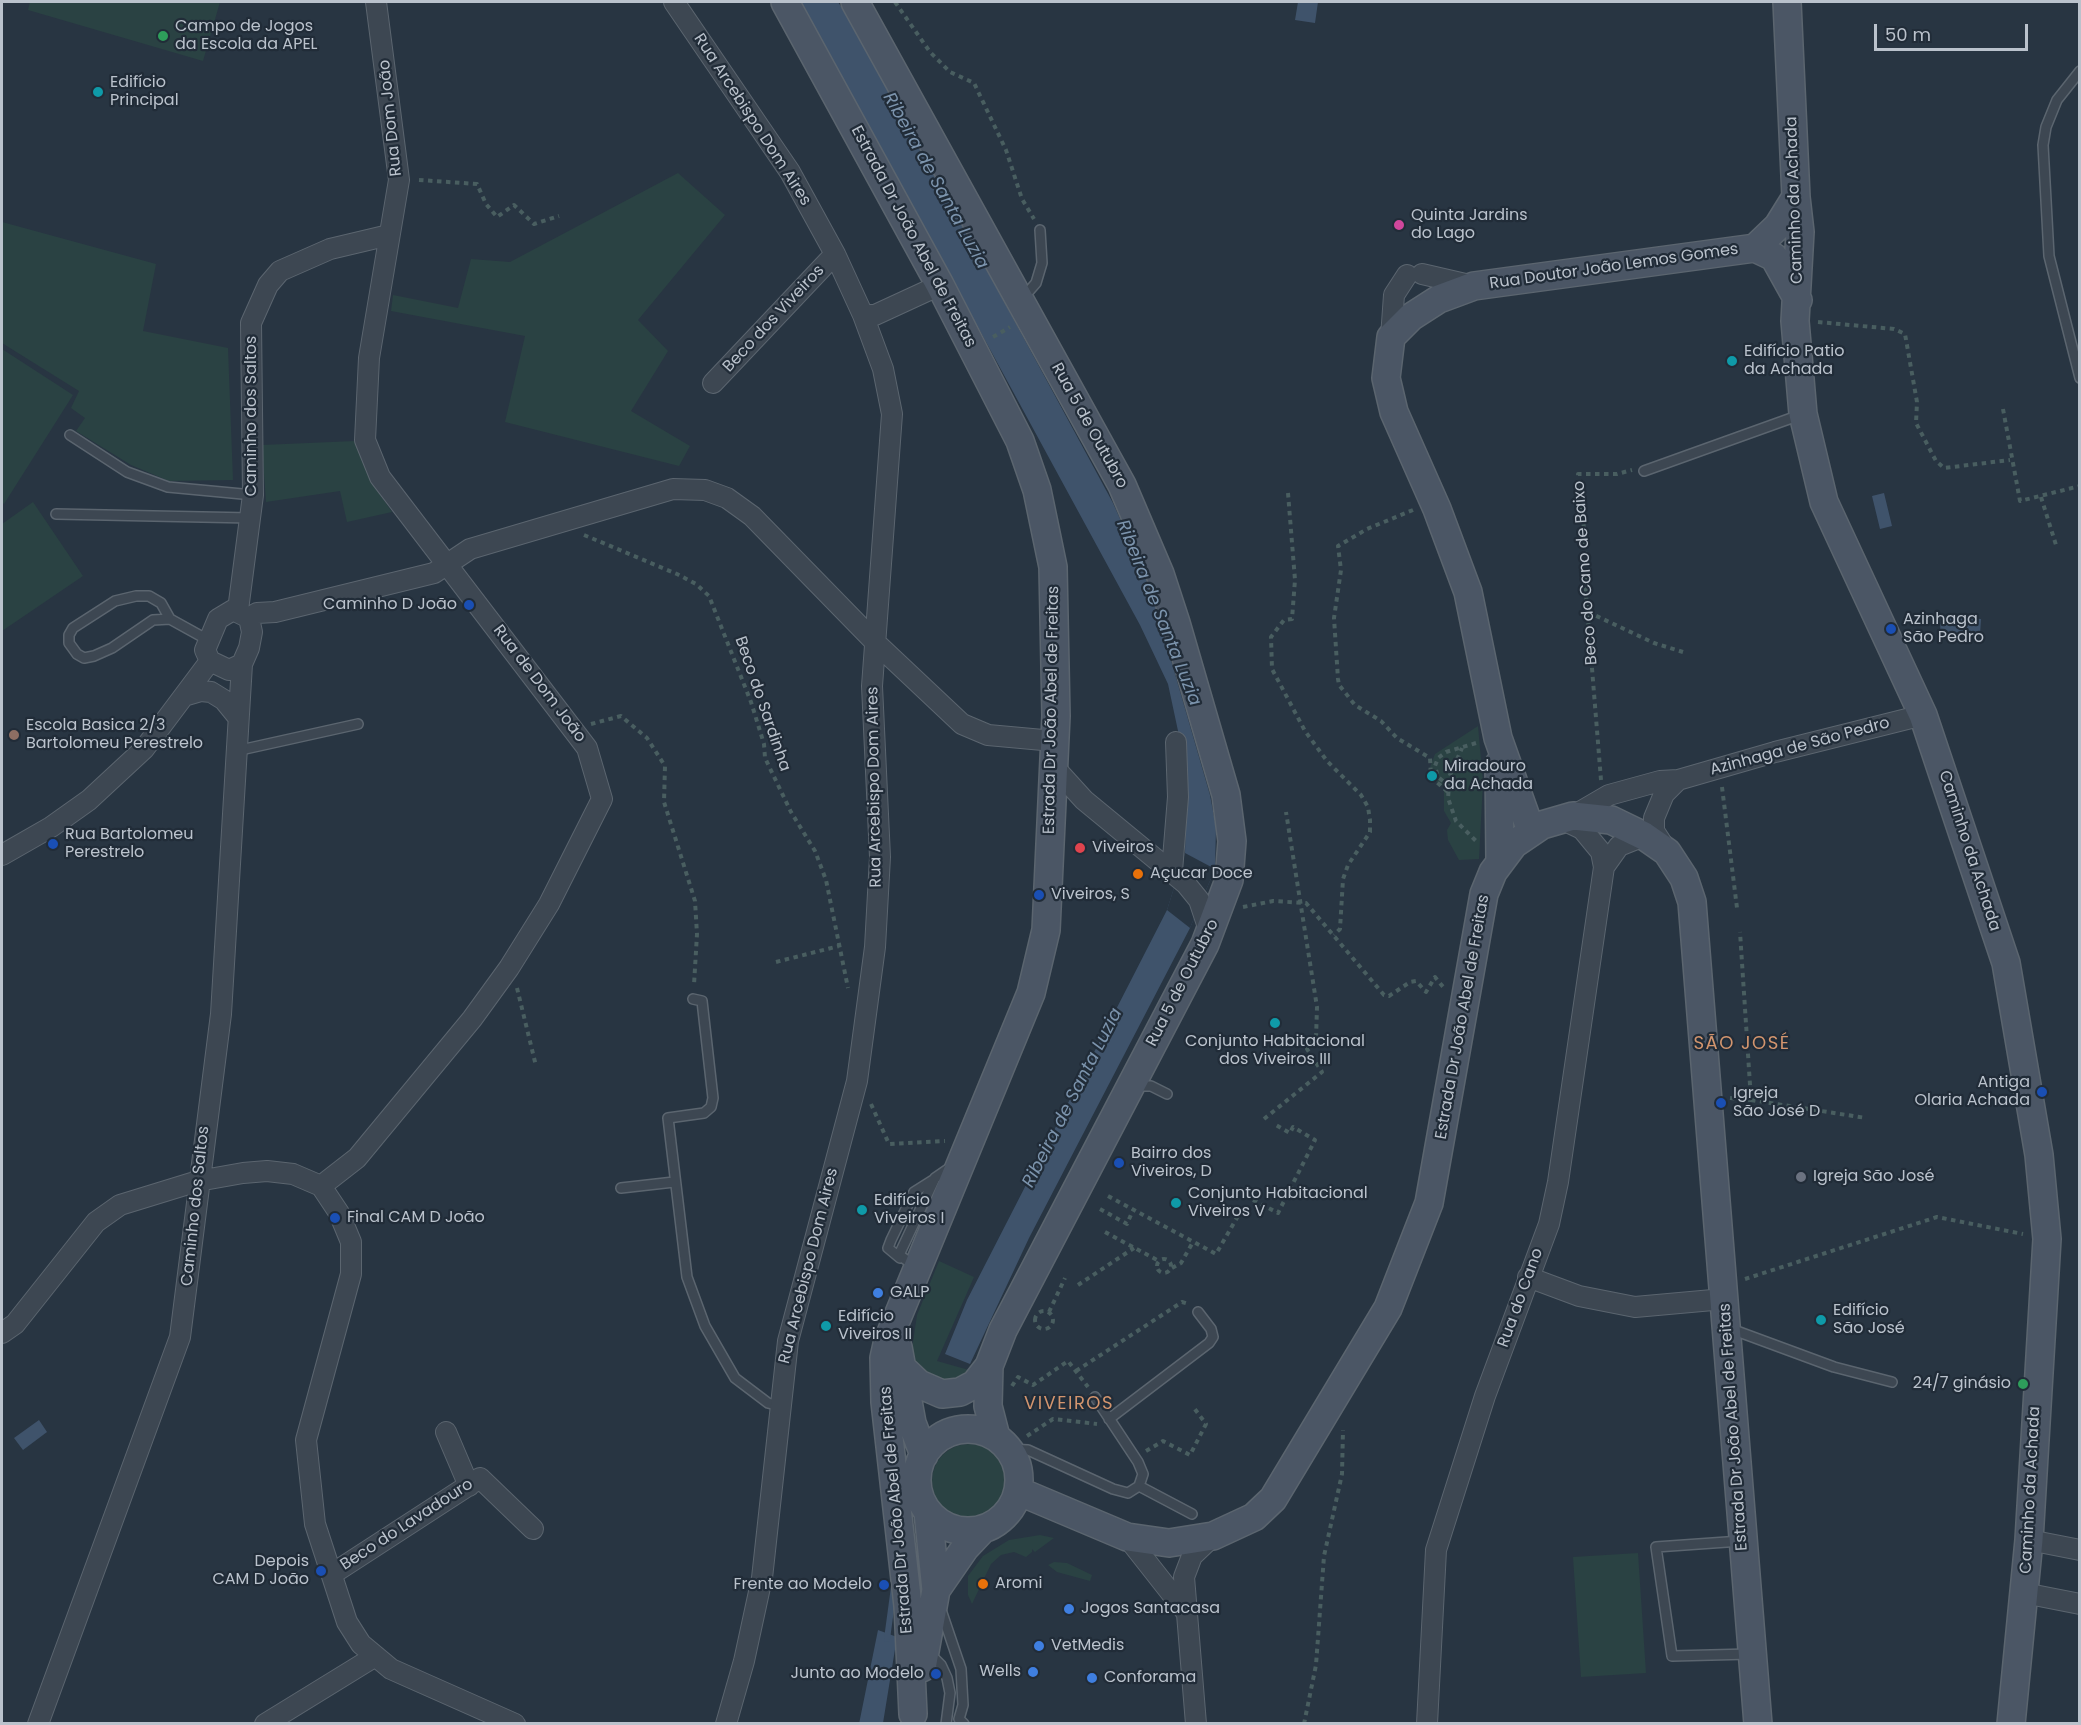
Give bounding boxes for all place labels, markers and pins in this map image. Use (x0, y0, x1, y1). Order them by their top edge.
place label: Campo de Jogos da Escola da APEL (175, 17, 318, 55)
marker: Campo de Jogos da Escola da APEL (156, 29, 170, 43)
place label: Edifício Principal (110, 73, 179, 111)
marker: Edifício Principal (91, 85, 105, 99)
place label: Quinta Jardins do Lago (1411, 206, 1528, 244)
marker: Quinta Jardins do Lago (1392, 218, 1406, 232)
place label: Edifício Patio da Achada (1744, 342, 1844, 380)
marker: Edifício Patio da Achada (1725, 354, 1739, 368)
place label: Caminho D João (323, 595, 457, 615)
marker: Caminho D João (462, 598, 476, 612)
place label: Azinhaga São Pedro (1903, 610, 1984, 648)
marker: Azinhaga São Pedro (1884, 622, 1898, 636)
place label: Escola Basica 2/3 Bartolomeu Perestrelo (26, 716, 203, 754)
marker: Escola Basica 2/3 Bartolomeu Perestrelo (7, 728, 21, 742)
place label: Miradouro da Achada (1444, 757, 1533, 795)
marker: Miradouro da Achada (1425, 769, 1439, 783)
place label: Rua Bartolomeu Perestrelo (65, 825, 194, 863)
marker: Rua Bartolomeu Perestrelo (46, 837, 60, 851)
place label: Viveiros (1092, 838, 1154, 858)
marker: Viveiros (1073, 841, 1087, 855)
place label: Açucar Doce (1150, 864, 1253, 884)
marker: Açucar Doce (1131, 867, 1145, 881)
place label: Viveiros, S (1051, 885, 1130, 905)
marker: Viveiros, S (1032, 888, 1046, 902)
marker: Conjunto Habitacional dos Viveiros III (1268, 1016, 1282, 1030)
place label: Conjunto Habitacional dos Viveiros III (1185, 1032, 1365, 1070)
place label: Antiga Olaria Achada (1914, 1073, 2030, 1111)
place label: Igreja São José D (1733, 1084, 1820, 1122)
marker: Antiga Olaria Achada (2035, 1085, 2049, 1099)
marker: Igreja São José D (1714, 1096, 1728, 1110)
place label: Bairro dos Viveiros, D (1131, 1144, 1212, 1182)
marker: Bairro dos Viveiros, D (1112, 1156, 1126, 1170)
place label: Igreja São José (1813, 1167, 1934, 1187)
marker: Igreja São José (1794, 1170, 1808, 1184)
place label: Conjunto Habitacional Viveiros V (1188, 1184, 1368, 1222)
place label: Edifício Viveiros I (874, 1191, 944, 1229)
marker: Conjunto Habitacional Viveiros V (1169, 1196, 1183, 1210)
marker: Edifício Viveiros I (855, 1203, 869, 1217)
place label: Final CAM D João (347, 1208, 485, 1228)
marker: Final CAM D João (328, 1211, 342, 1225)
place label: GALP (890, 1283, 929, 1303)
marker: GALP (871, 1286, 885, 1300)
place label: Edifício São José (1833, 1301, 1905, 1339)
place label: Edifício Viveiros II (838, 1307, 912, 1345)
marker: Edifício São José (1814, 1313, 1828, 1327)
marker: Edifício Viveiros II (819, 1319, 833, 1333)
place label: 24/7 ginásio (1913, 1374, 2011, 1394)
marker: 24/7 ginásio (2016, 1377, 2030, 1391)
place label: Depois CAM D João (212, 1552, 309, 1590)
marker: Depois CAM D João (314, 1564, 328, 1578)
place label: Aromi (995, 1574, 1042, 1594)
place label: Frente ao Modelo (734, 1575, 872, 1595)
marker: Aromi (976, 1577, 990, 1591)
marker: Frente ao Modelo (877, 1578, 891, 1592)
place label: Jogos Santacasa (1081, 1599, 1220, 1619)
marker: Jogos Santacasa (1062, 1602, 1076, 1616)
place label: VetMedis (1051, 1636, 1124, 1656)
marker: VetMedis (1032, 1639, 1046, 1653)
place label: Wells (979, 1662, 1021, 1682)
place label: Junto ao Modelo (790, 1664, 924, 1684)
marker: Wells (1026, 1665, 1040, 1679)
marker: Junto ao Modelo (929, 1667, 943, 1681)
place label: Conforama (1104, 1668, 1196, 1688)
marker: Conforama (1085, 1671, 1099, 1685)

